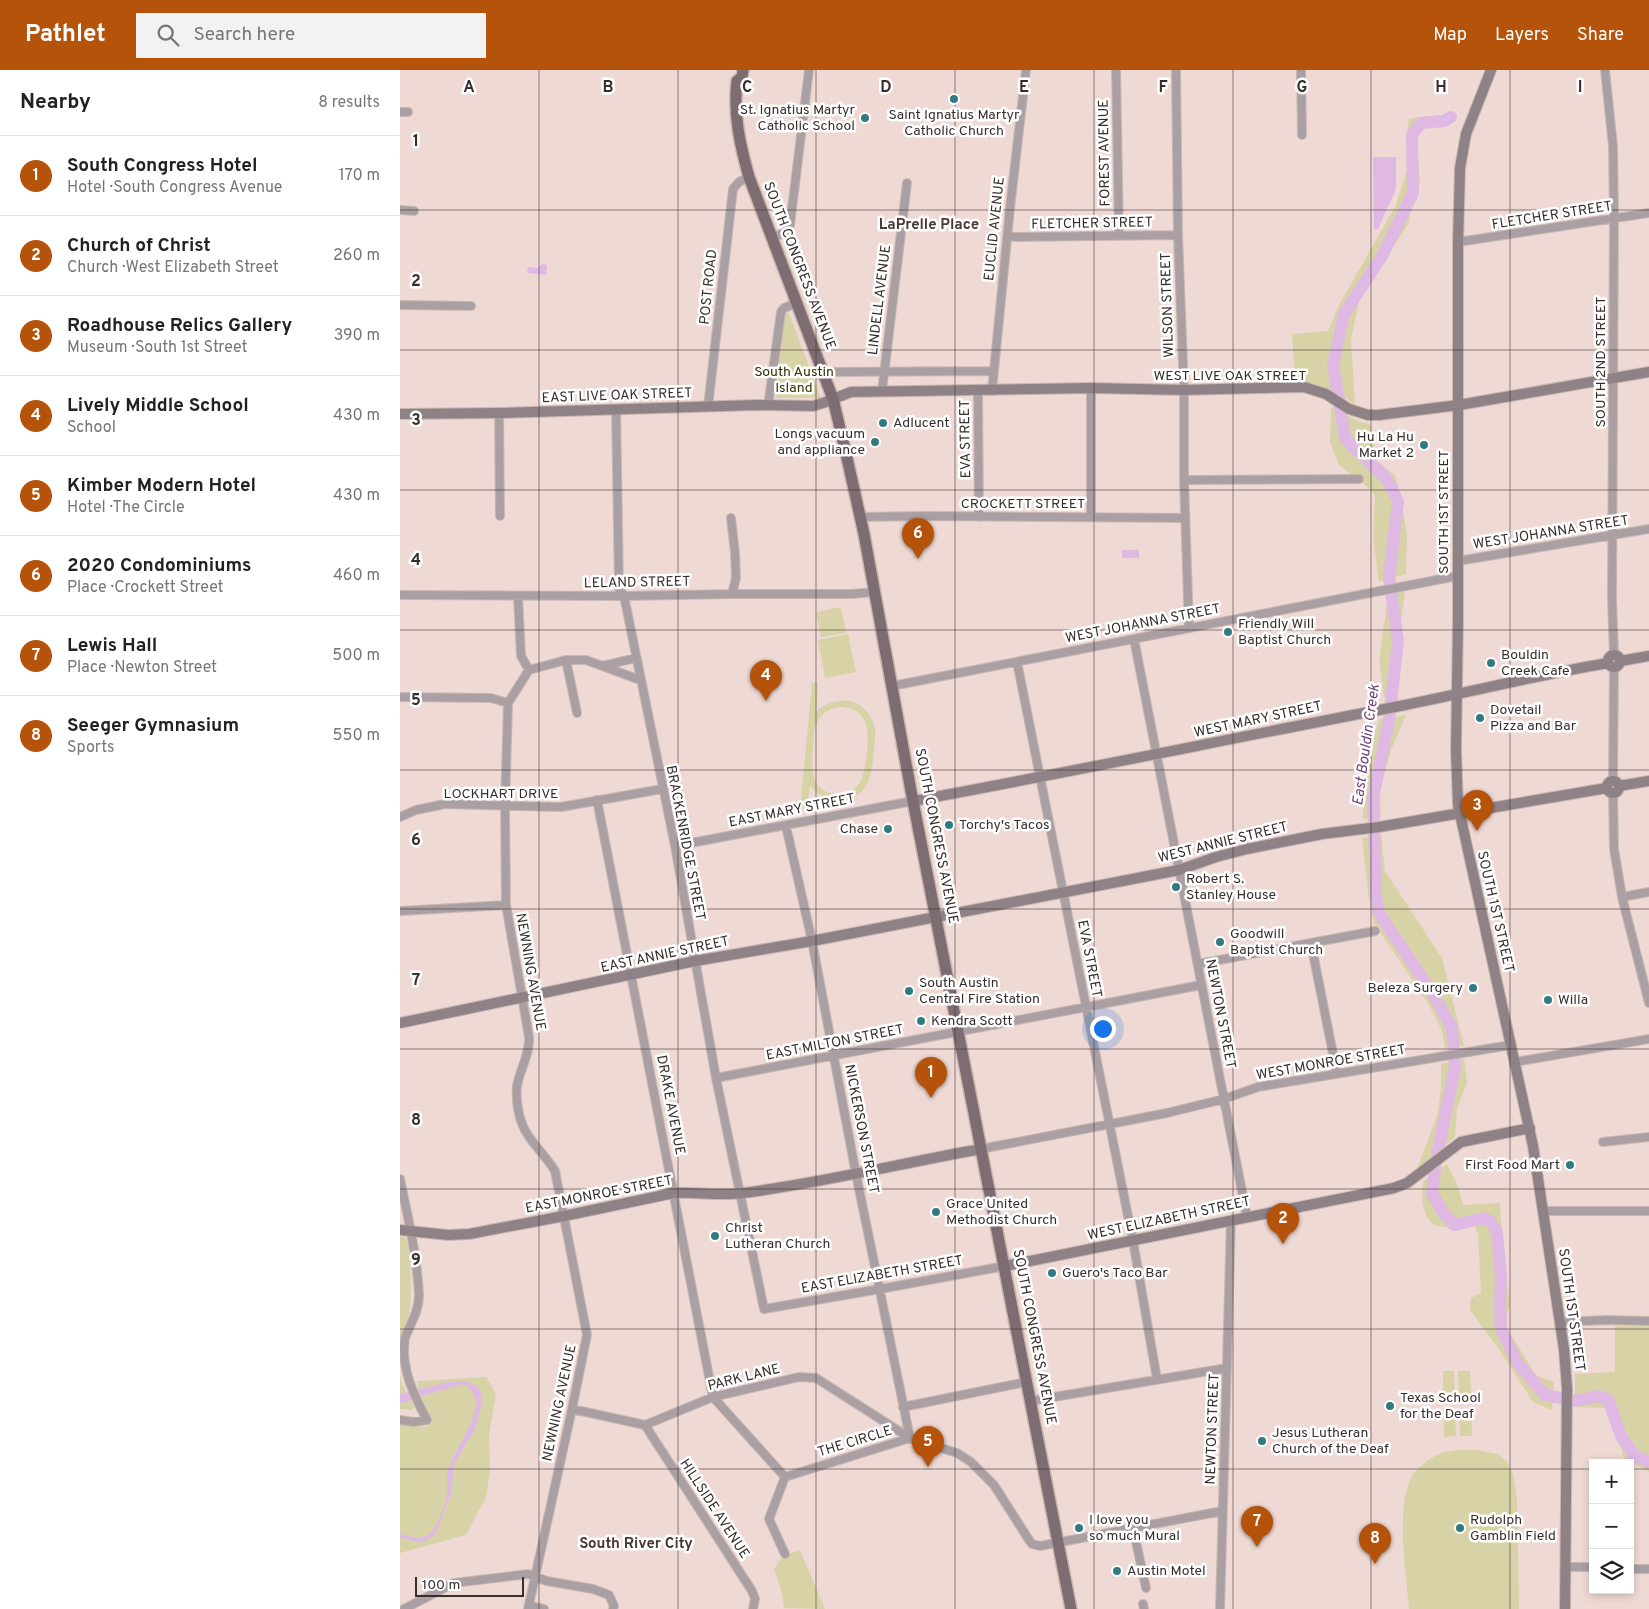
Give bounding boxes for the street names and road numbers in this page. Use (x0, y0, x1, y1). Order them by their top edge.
street label: FOREST AVENUE (1096, 99, 1114, 207)
street label: EUCLID AVENUE (981, 176, 1009, 282)
street label: SOUTH CONGRESS AVENUE (759, 180, 839, 352)
street label: FLETCHER STREET (1491, 198, 1613, 234)
street label: FLETCHER STREET (1031, 214, 1153, 234)
street label: LINDELL AVENUE (865, 244, 895, 356)
street label: POST ROAD (697, 248, 721, 326)
street label: WILSON STREET (1158, 252, 1178, 358)
street label: SOUTH 2ND STREET (1593, 296, 1610, 428)
street label: WEST LIVE OAK STREET (1154, 368, 1306, 385)
street label: EAST LIVE OAK STREET (541, 385, 693, 407)
street label: EVA STREET (957, 400, 975, 478)
street label: SOUTH 1ST STREET (1436, 450, 1453, 574)
street label: CROCKETT STREET (961, 496, 1085, 513)
street label: WEST JOHANNA STREET (1472, 512, 1630, 554)
street label: LELAND STREET (584, 574, 690, 592)
street label: WEST JOHANNA STREET (1064, 601, 1222, 647)
street label: WEST MARY STREET (1193, 698, 1323, 742)
street label: SOUTH CONGRESS AVENUE (911, 747, 961, 925)
street label: BRACKENRIDGE STREET (662, 764, 708, 922)
street label: LOCKHART DRIVE (444, 786, 558, 803)
street label: EAST MARY STREET (728, 790, 856, 832)
street label: WEST ANNIE STREET (1156, 819, 1290, 867)
street label: SOUTH 1ST STREET (1473, 850, 1517, 974)
street label: NEWNING AVENUE (511, 912, 549, 1032)
street label: EVA STREET (1073, 919, 1105, 999)
street label: EAST ANNIE STREET (599, 933, 731, 977)
street label: NEWTON STREET (1201, 958, 1239, 1070)
street label: EAST MILTON STREET (765, 1021, 905, 1065)
street label: WEST MONROE STREET (1255, 1041, 1407, 1085)
street label: DRAKE AVENUE (652, 1054, 688, 1156)
street label: NICKERSON STREET (840, 1063, 882, 1195)
street label: EAST MONROE STREET (524, 1172, 674, 1218)
street label: WEST ELIZABETH STREET (1086, 1193, 1252, 1245)
street label: SOUTH 1ST STREET (1554, 1247, 1588, 1373)
street label: SOUTH CONGRESS AVENUE (1009, 1248, 1059, 1426)
street label: EAST ELIZABETH STREET (800, 1252, 964, 1298)
street label: NEWNING AVENUE (539, 1343, 581, 1463)
street label: PARK LANE (706, 1361, 782, 1395)
street label: NEWTON STREET (1203, 1373, 1223, 1485)
street label: THE CIRCLE (816, 1423, 894, 1461)
street label: HILLSIDE AVENUE (675, 1456, 753, 1562)

